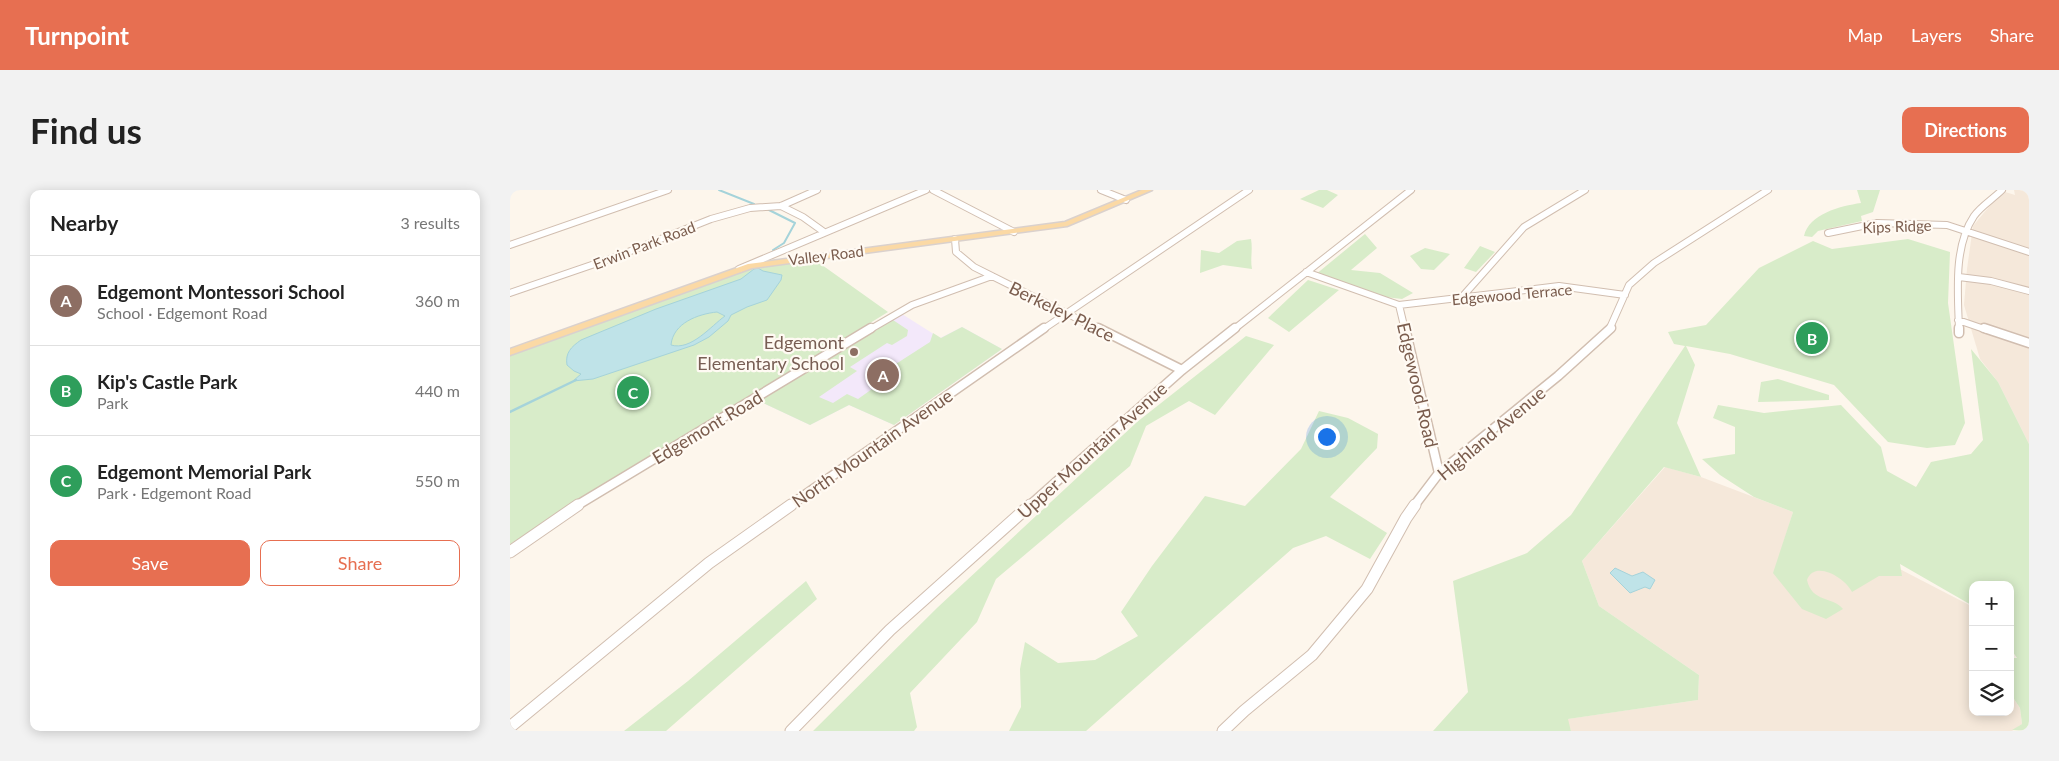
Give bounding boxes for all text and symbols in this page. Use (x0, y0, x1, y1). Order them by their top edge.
text: Turnpoint (25, 21, 129, 50)
text: Map (1847, 24, 1883, 46)
text: Layers (1911, 24, 1962, 46)
text: Share (1990, 24, 2034, 46)
button: Directions (1902, 107, 2029, 153)
text: Find us (30, 109, 142, 151)
text: Nearby (50, 210, 118, 235)
text: 3 results (400, 213, 460, 232)
street label: Kips Ridge (1862, 216, 1932, 236)
street label: Erwin Park Road (590, 217, 698, 273)
street label: Valley Road (787, 241, 865, 269)
street label: Berkeley Place (1006, 276, 1118, 346)
text: Edgemont Montessori School (97, 280, 345, 303)
street label: Edgewood Terrace (1451, 280, 1573, 308)
text: A (60, 291, 72, 310)
text: 360 m (415, 291, 460, 310)
text: School · Edgemont Road (97, 303, 267, 322)
pin: B (1796, 319, 1828, 357)
street label: Edgewood Road (1393, 320, 1443, 450)
place label: Edgemont Elementary School (697, 331, 845, 374)
marker: Edgemont Elementary School (848, 346, 860, 358)
pin: A (867, 356, 899, 394)
text: Kip's Castle Park (97, 370, 237, 393)
pin: C (617, 373, 649, 411)
street label: Upper Mountain Avenue (1013, 377, 1171, 523)
text: B (61, 381, 71, 400)
text: 440 m (415, 381, 460, 400)
street label: Highland Avenue (1433, 381, 1549, 485)
street label: North Mountain Avenue (787, 384, 957, 512)
street label: Edgemont Road (648, 385, 766, 469)
text: Park (97, 393, 128, 412)
your location (1314, 424, 1340, 450)
text: Edgemont Memorial Park (97, 460, 311, 483)
text: C (61, 471, 71, 490)
text: 550 m (415, 471, 460, 490)
text: Park · Edgemont Road (97, 483, 251, 502)
button: Save (50, 540, 250, 586)
button: Share (260, 540, 460, 586)
map controls (1969, 581, 2014, 716)
button: + (1969, 581, 2014, 626)
button: − (1969, 626, 2014, 671)
button: layers (1969, 671, 2014, 716)

